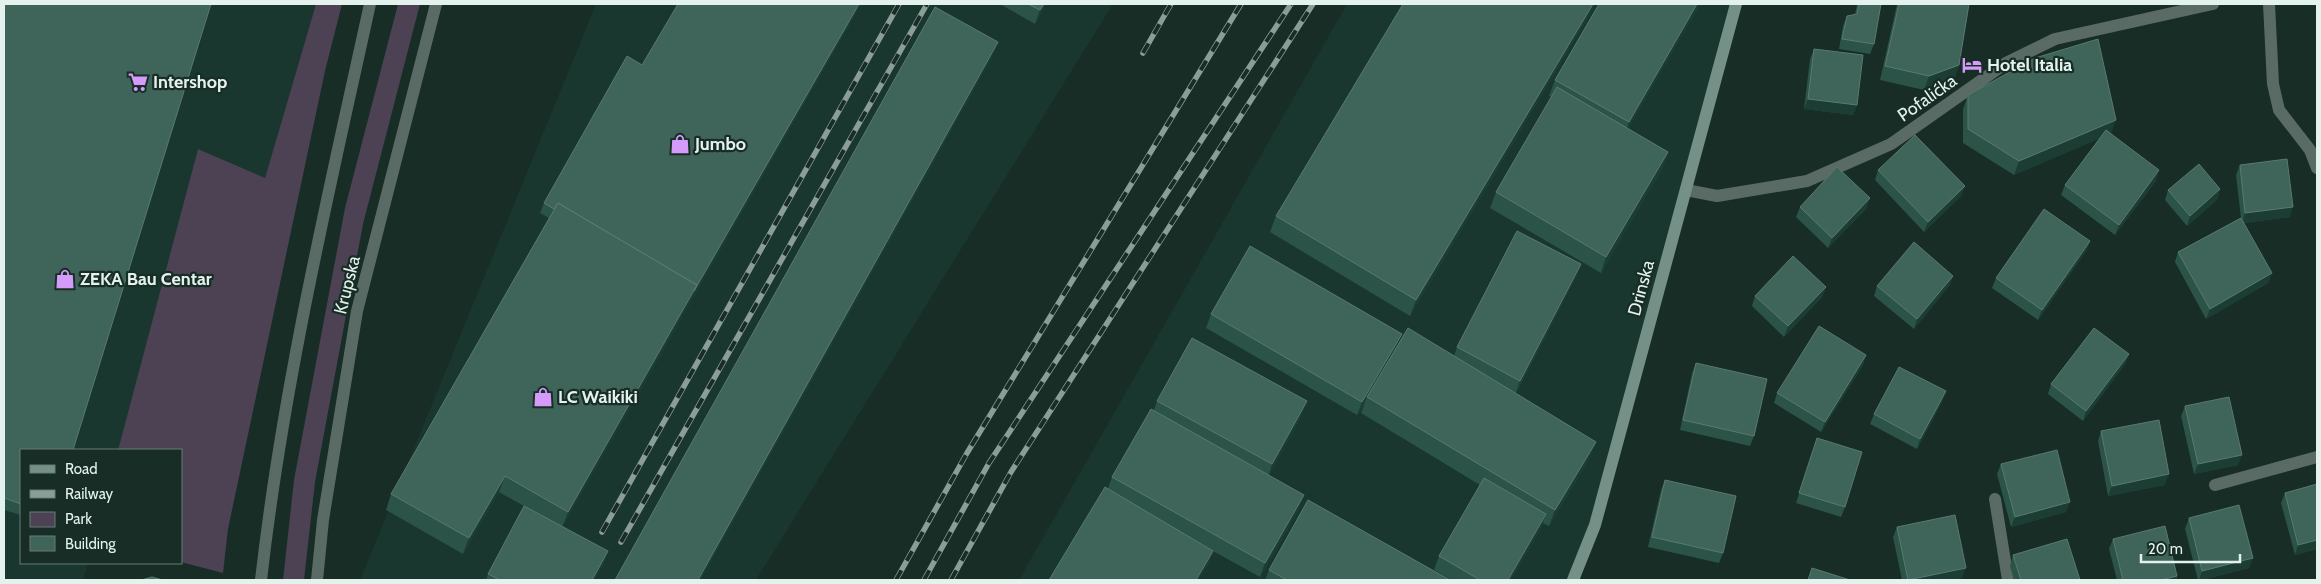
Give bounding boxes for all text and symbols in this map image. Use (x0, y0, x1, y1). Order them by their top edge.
hotel icon: Hotel Italia (1961, 54, 1983, 76)
place label: Hotel Italia (1987, 54, 2072, 76)
street label: Pofalićka (1893, 70, 1961, 126)
supermarket icon: Intershop (127, 71, 149, 93)
place label: Intershop (153, 71, 227, 93)
shop icon: Jumbo (669, 133, 691, 155)
place label: Jumbo (694, 133, 746, 155)
street label: Krupska (329, 253, 365, 316)
street label: Drinska (1623, 257, 1659, 318)
shop icon: ZEKA Bau Centar (54, 268, 76, 290)
place label: ZEKA Bau Centar (80, 268, 212, 290)
shop icon: LC Waikiki (532, 386, 554, 408)
place label: LC Waikiki (558, 386, 638, 408)
legend (20, 449, 182, 564)
text: Road (65, 460, 98, 478)
text: Railway (65, 485, 114, 503)
text: Park (65, 510, 92, 528)
scale bar (2141, 532, 2240, 564)
text: Building (65, 535, 116, 553)
text: 20 m (2148, 540, 2183, 558)

